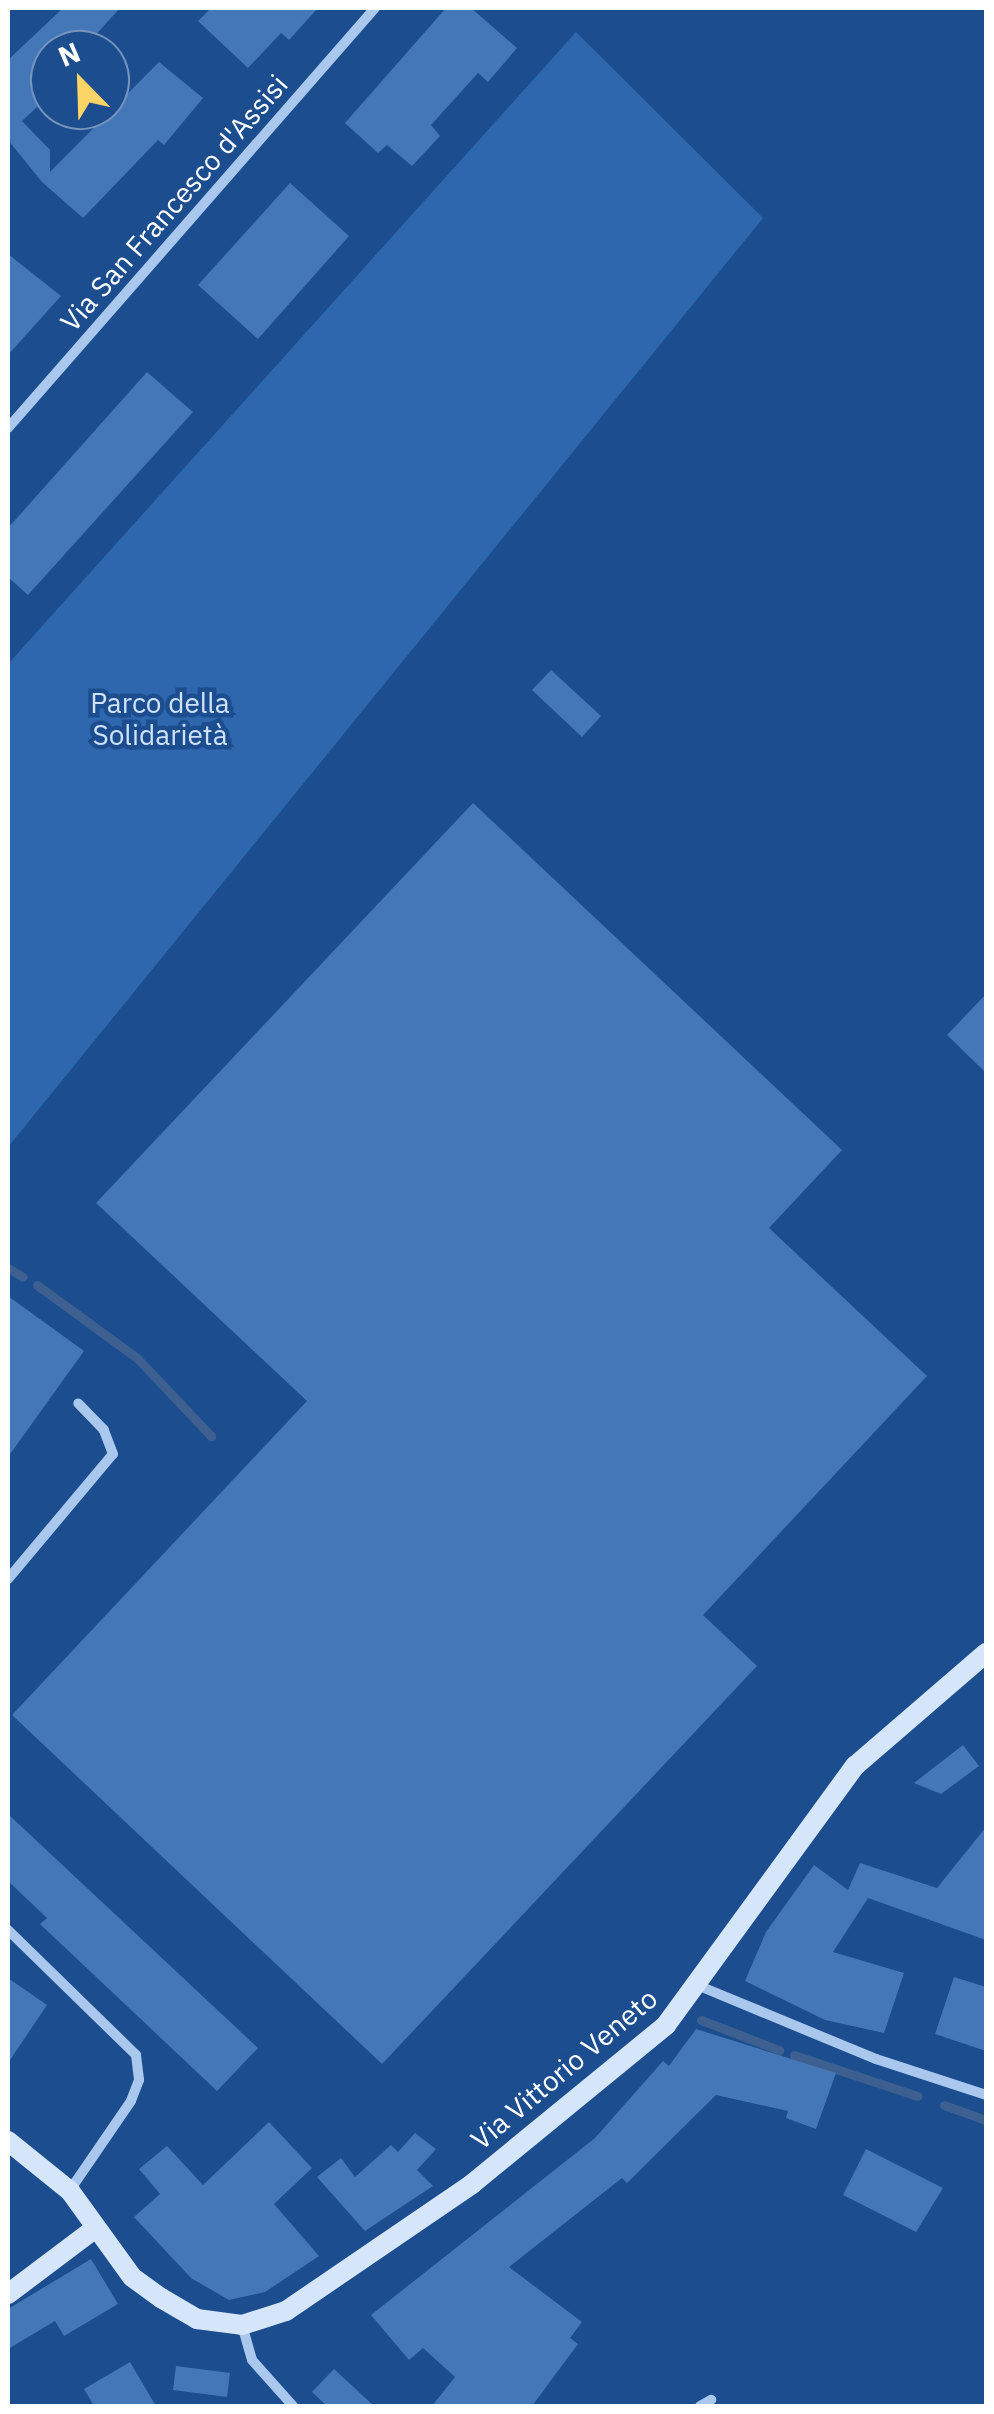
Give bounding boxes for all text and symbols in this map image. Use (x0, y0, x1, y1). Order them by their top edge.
north arrow (30, 30, 130, 130)
text: N (52, 33, 85, 75)
street label: Via San Francesco d'Assisi (53, 68, 295, 338)
park label: Parco della Solidarietà (90, 686, 230, 752)
street label: Via Vittorio Veneto (464, 1981, 664, 2157)

